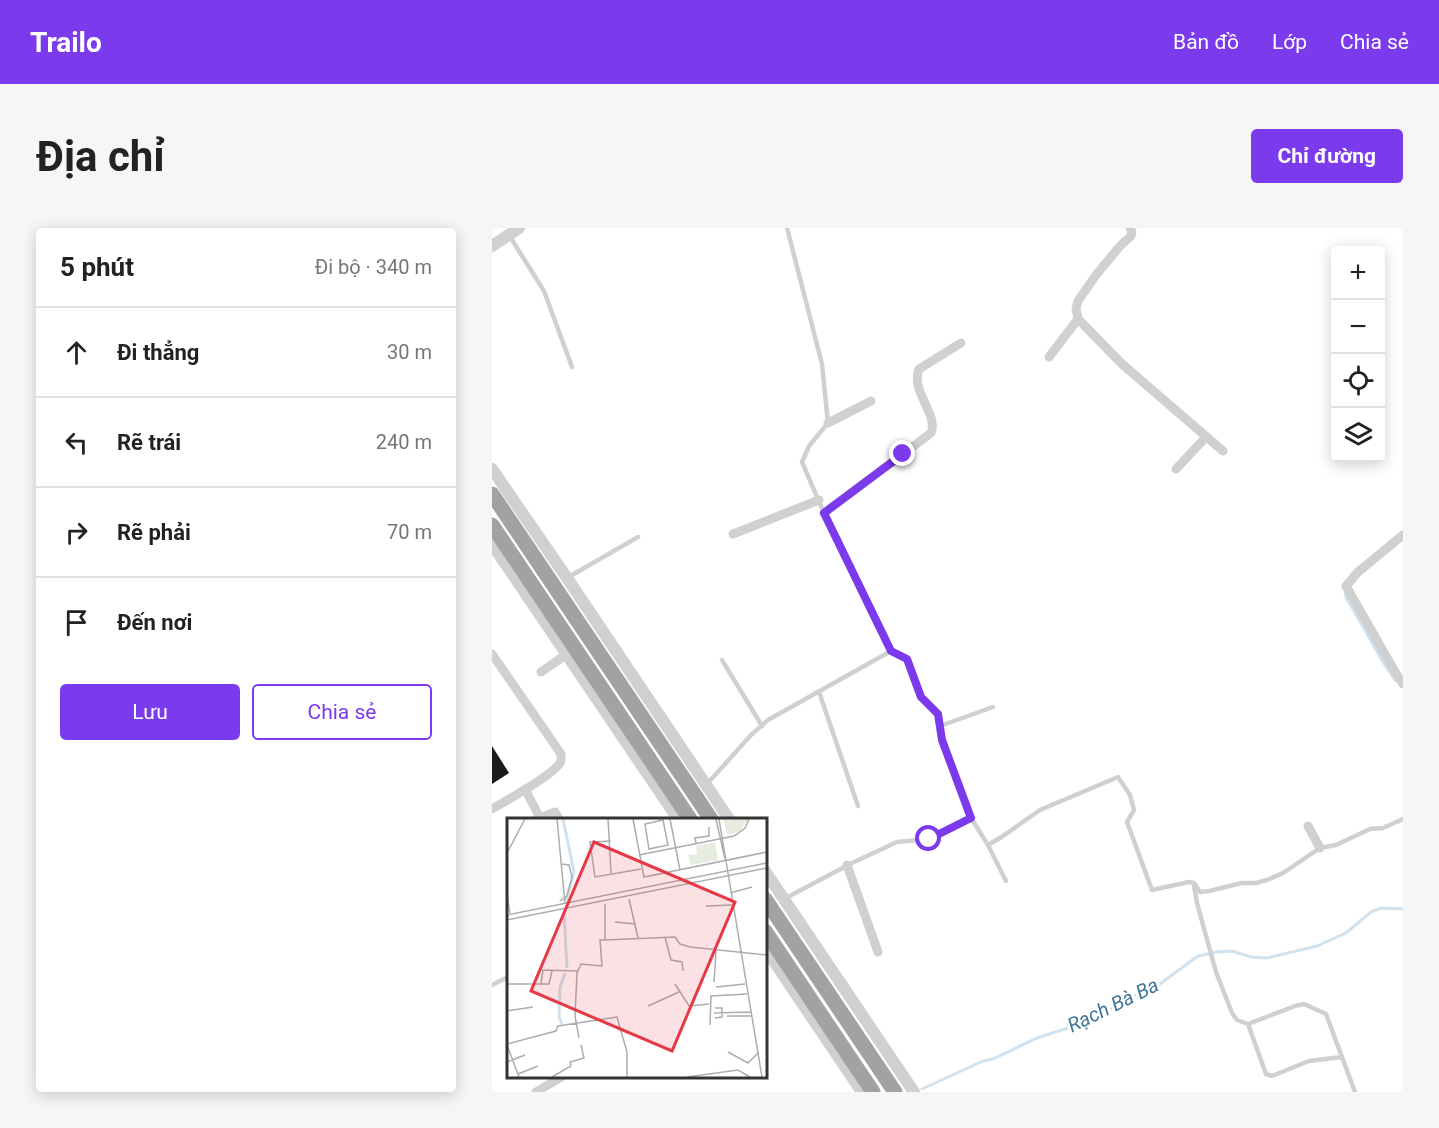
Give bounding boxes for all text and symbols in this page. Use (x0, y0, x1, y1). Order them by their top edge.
text: Trailo (30, 26, 102, 59)
text: Bản đồ (1173, 30, 1239, 54)
text: Lớp (1272, 30, 1307, 54)
text: Chia sẻ (1340, 30, 1409, 54)
button: Chỉ đường (1251, 129, 1403, 183)
text: Địa chỉ (36, 132, 165, 181)
map controls (1331, 246, 1385, 462)
button: + (1331, 246, 1385, 300)
text: 5 phút (60, 252, 134, 282)
text: Đi bộ · 340 m (315, 255, 432, 279)
button: − (1331, 300, 1385, 354)
icon: ahead (60, 336, 93, 369)
text: Đi thẳng (117, 340, 199, 365)
text: 30 m (387, 340, 432, 364)
button: locate (1331, 354, 1385, 408)
button: layers (1331, 408, 1385, 462)
icon: left (60, 426, 93, 459)
text: Rẽ trái (117, 430, 181, 455)
text: 240 m (376, 430, 432, 454)
route end (889, 440, 915, 466)
icon: right (60, 516, 93, 549)
text: Rẽ phải (117, 520, 191, 545)
text: 70 m (387, 520, 432, 544)
icon: arrive (60, 606, 93, 639)
text: Đến nơi (117, 610, 192, 635)
button: Lưu (60, 684, 240, 740)
button: Chia sẻ (252, 684, 432, 740)
inset map (507, 818, 766, 1077)
route start (915, 825, 941, 851)
water label: Rạch Bà Ba (1063, 973, 1163, 1037)

